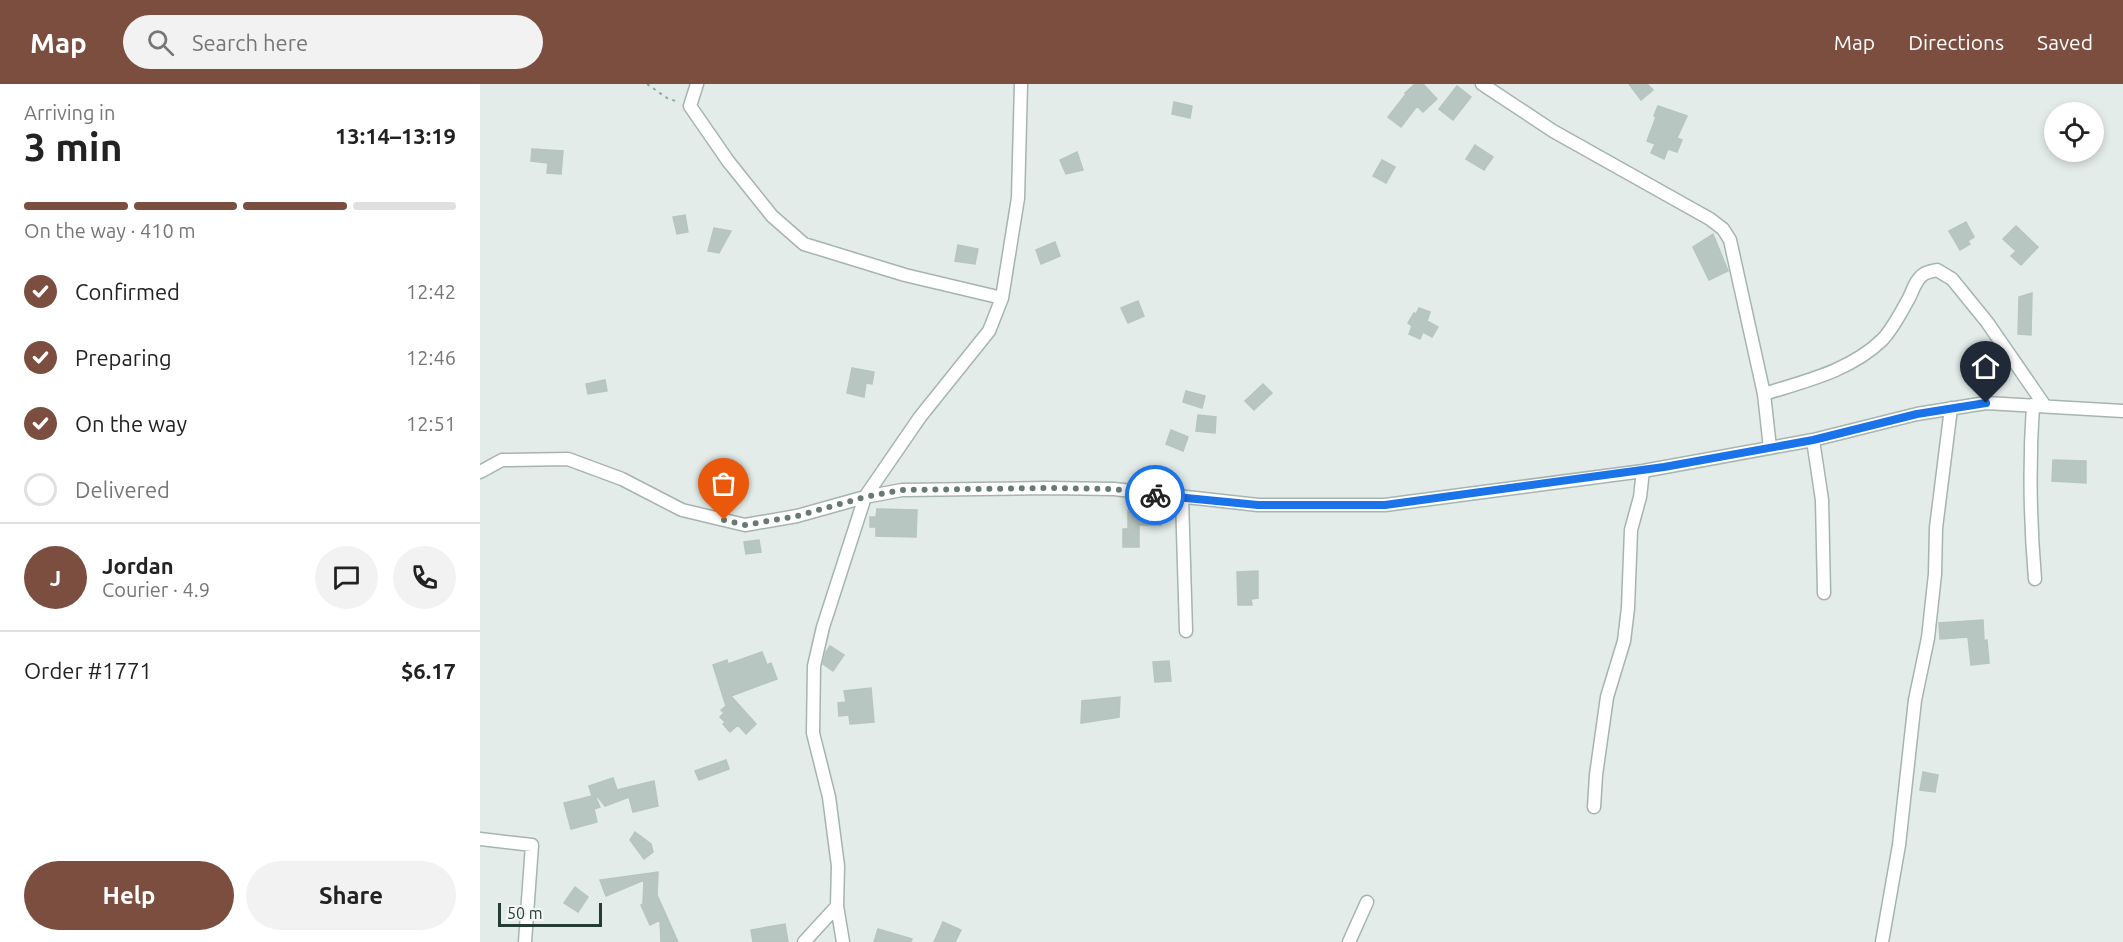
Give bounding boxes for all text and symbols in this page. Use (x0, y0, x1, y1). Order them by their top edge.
search box (123, 15, 543, 69)
icon: search (144, 26, 177, 59)
text: Map (30, 27, 87, 58)
text: Search here (192, 30, 308, 55)
text: Map (1834, 30, 1875, 54)
text: Directions (1908, 30, 2004, 54)
text: Saved (2037, 30, 2093, 54)
text: Arriving in (24, 101, 115, 124)
map controls (2044, 102, 2104, 162)
button: locate (2044, 102, 2104, 162)
text: 13:14–13:19 (335, 123, 456, 148)
text: 3 min (24, 125, 123, 168)
text: On the way · 410 m (24, 219, 196, 242)
icon: check (24, 275, 57, 308)
text: Confirmed (75, 279, 180, 304)
text: 12:42 (406, 280, 456, 303)
icon: check (24, 341, 57, 374)
pin (1960, 341, 2011, 403)
text: Preparing (75, 345, 172, 370)
text: 12:46 (406, 346, 456, 369)
icon: home (1969, 350, 2002, 383)
icon: check (24, 407, 57, 440)
text: On the way (75, 411, 187, 436)
text: 12:51 (406, 412, 456, 435)
pin (698, 458, 749, 520)
courier (1125, 465, 1185, 525)
icon: bag (707, 467, 740, 500)
text: Delivered (75, 477, 170, 502)
icon: bike (1139, 479, 1172, 512)
button: chat (315, 546, 378, 609)
button: phone (393, 546, 456, 609)
text: Jordan (102, 553, 174, 578)
text: J (50, 565, 61, 590)
text: Courier · 4.9 (102, 578, 210, 601)
text: Order #1771 (24, 658, 152, 683)
text: $6.17 (401, 658, 456, 683)
button: Help (24, 861, 234, 930)
button: Share (246, 861, 456, 930)
scale bar (498, 900, 602, 928)
text: 50 m (507, 904, 543, 922)

